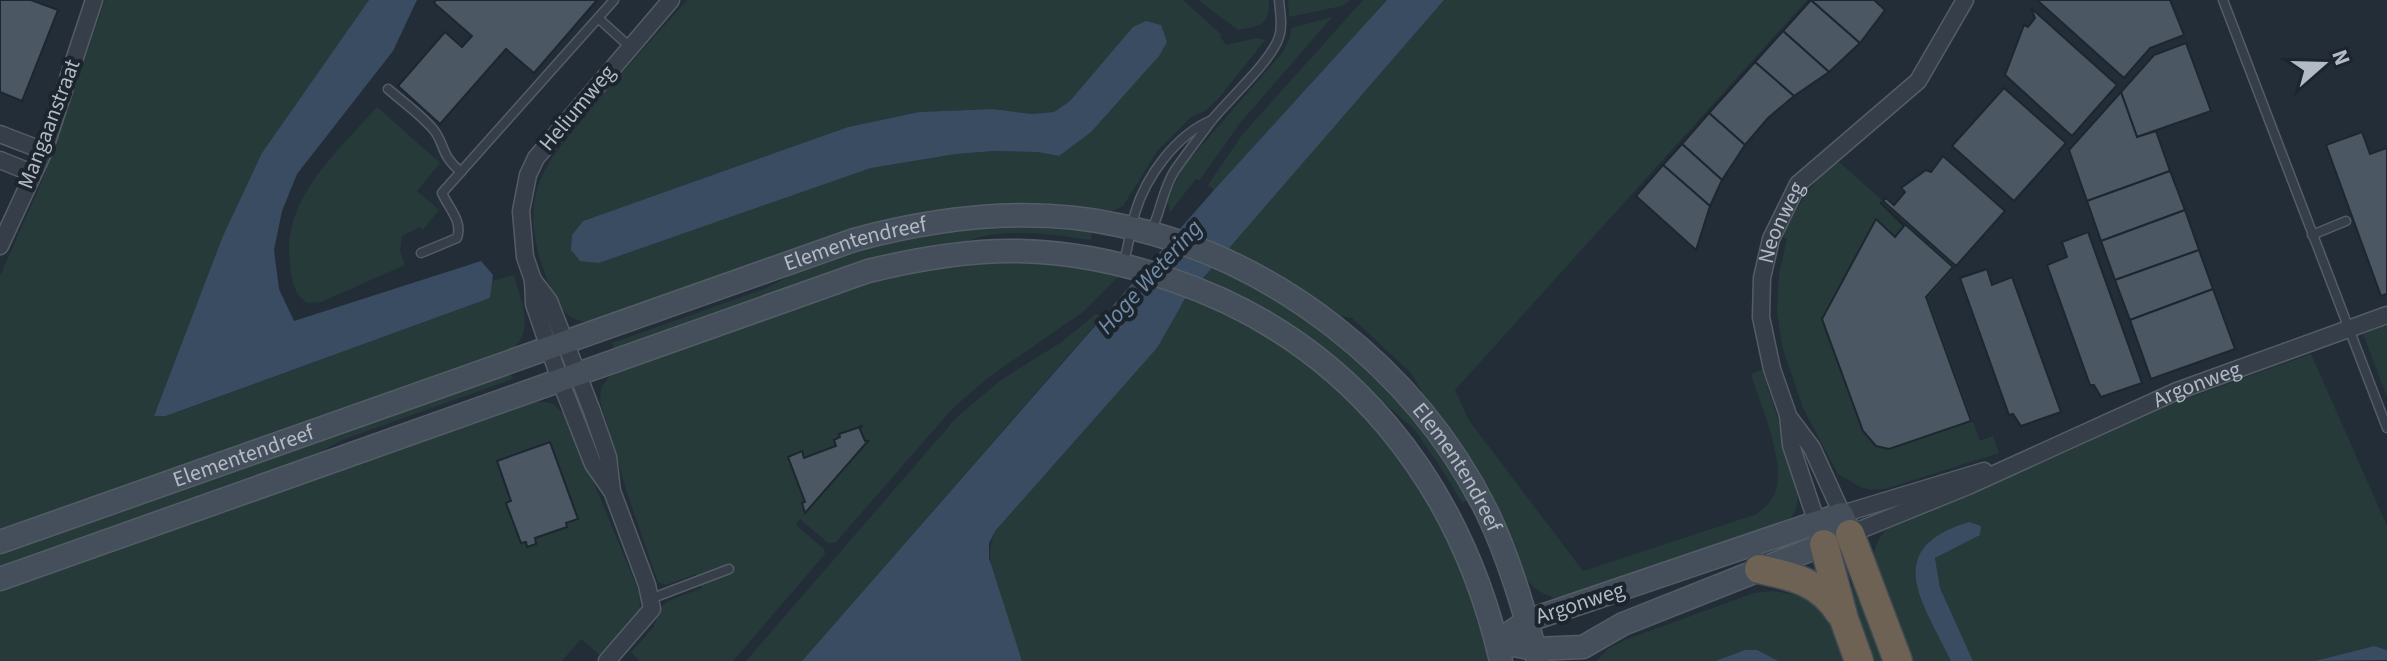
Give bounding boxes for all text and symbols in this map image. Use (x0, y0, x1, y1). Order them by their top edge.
north arrow (2283, 24, 2363, 104)
text: N (2323, 45, 2358, 70)
street label: Mangaanstraat (10, 54, 89, 194)
street label: Heliumweg (531, 58, 623, 158)
street label: Neonweg (1750, 176, 1813, 267)
street label: Elementendreef (779, 208, 930, 280)
water label: Hoge Wetering (1089, 212, 1211, 342)
street label: Argonweg (2148, 353, 2245, 416)
street label: Elementendreef (1405, 396, 1511, 538)
street label: Elementendreef (168, 416, 320, 496)
street label: Argonweg (1531, 574, 1629, 632)

